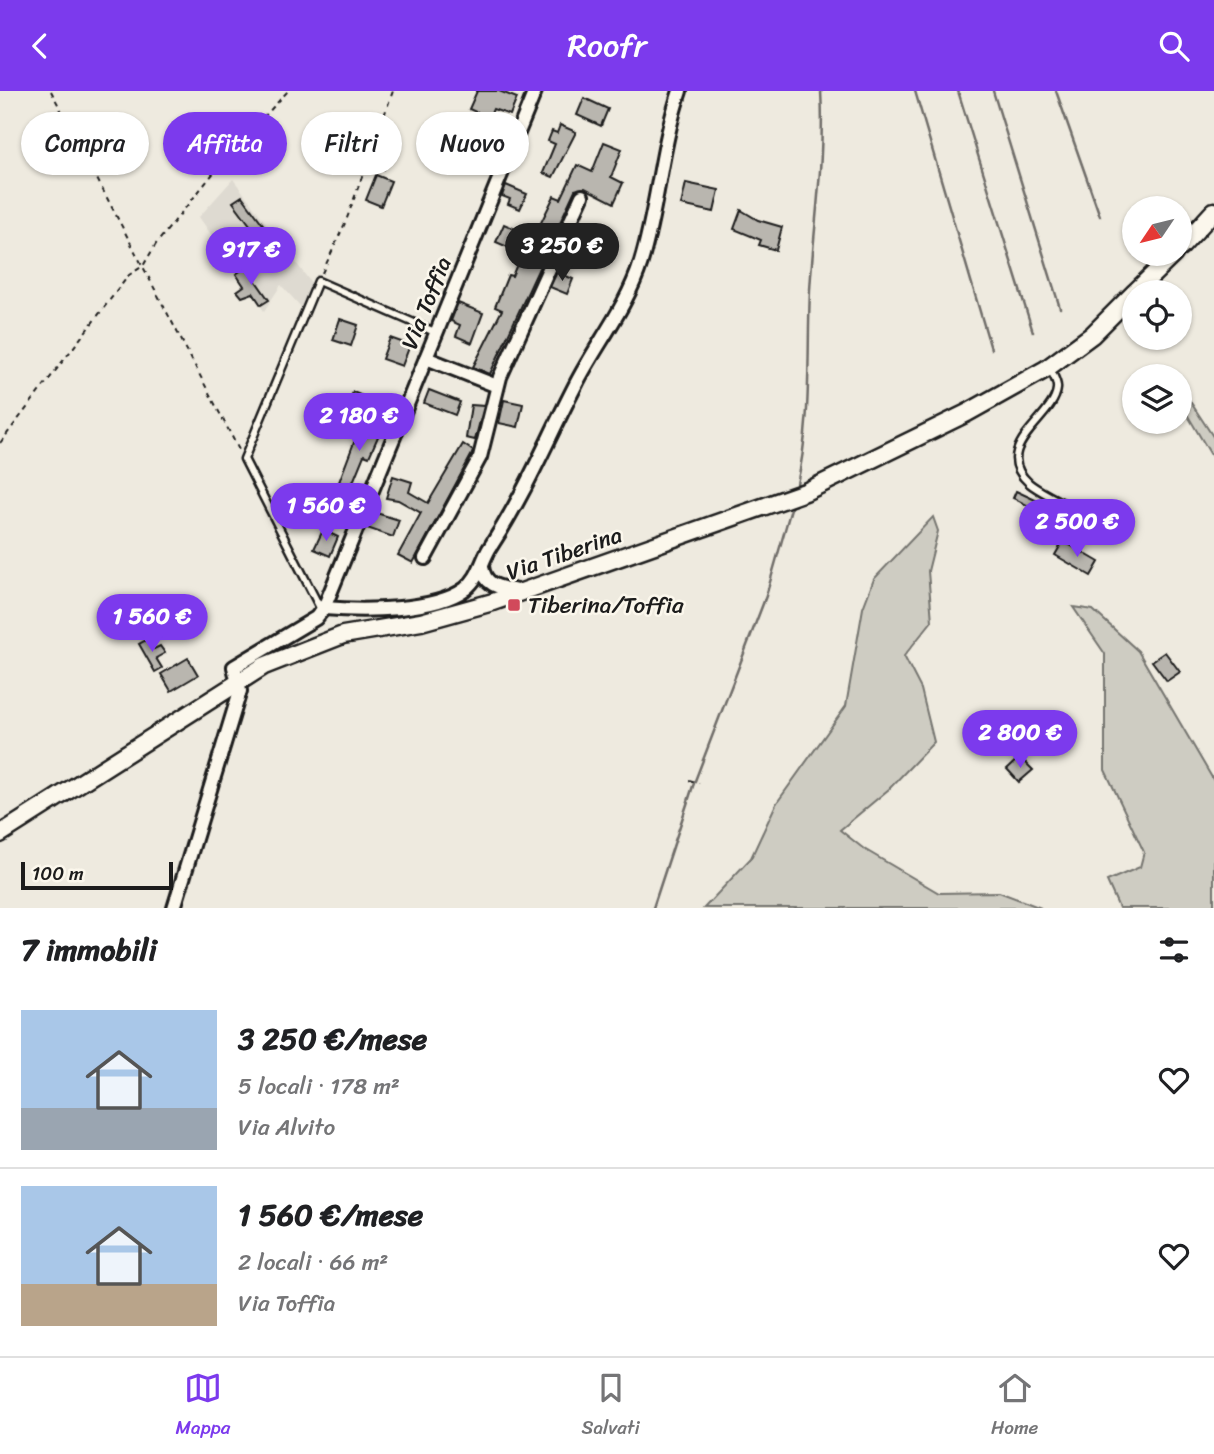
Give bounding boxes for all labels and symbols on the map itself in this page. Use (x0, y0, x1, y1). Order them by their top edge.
north arrow (1122, 196, 1192, 266)
pin: 3 250 € (497, 223, 627, 283)
pin: 917 € (202, 227, 300, 287)
street label: Via Toffia (389, 250, 464, 356)
pin: 2 180 € (294, 393, 424, 453)
pin: 1 560 € (261, 483, 391, 543)
pin: 2 500 € (1012, 499, 1142, 559)
street label: Via Tiberina (501, 514, 628, 592)
place label: Tiberina/Toffia (528, 585, 684, 626)
pin: 1 560 € (87, 595, 217, 654)
marker: Tiberina/Toffia (506, 597, 522, 613)
pin: 2 800 € (955, 711, 1085, 770)
scale bar (21, 859, 173, 891)

